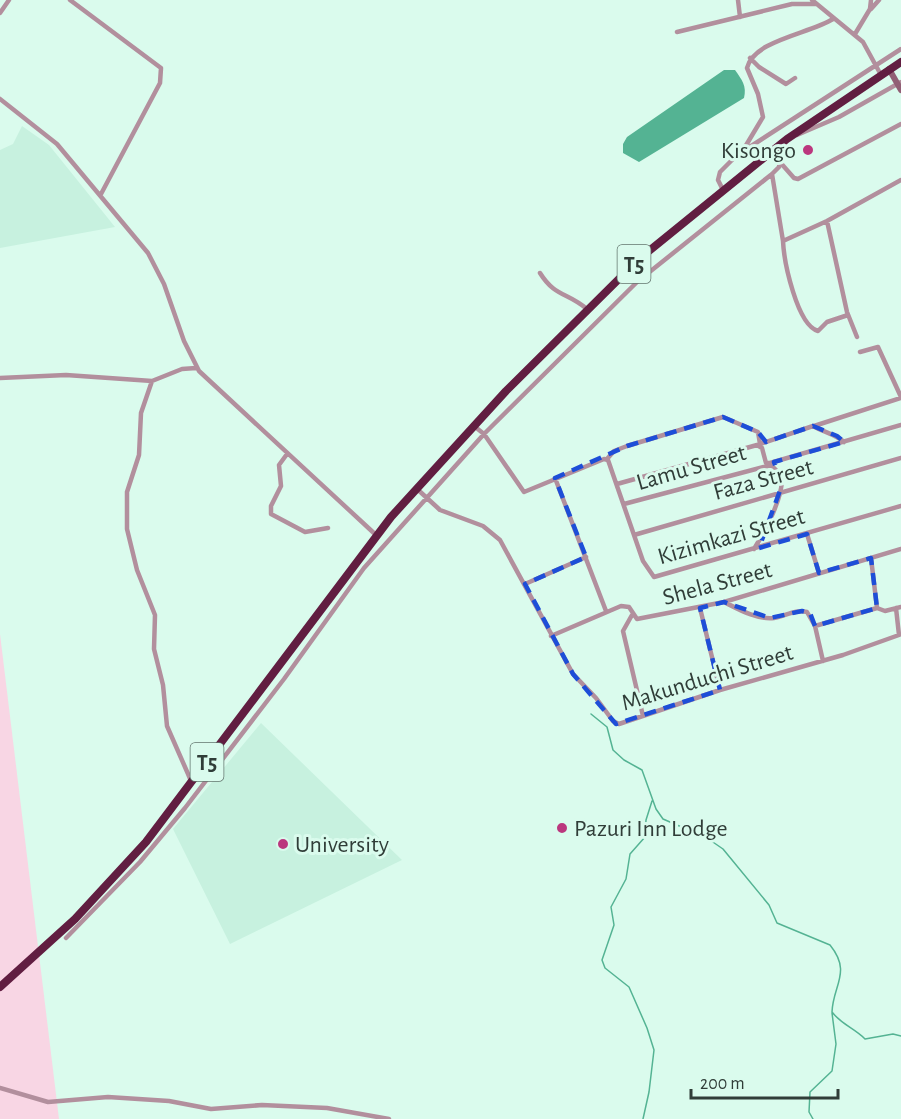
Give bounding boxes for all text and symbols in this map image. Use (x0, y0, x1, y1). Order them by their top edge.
place label: Kisongo (721, 139, 796, 163)
marker: Kisongo (801, 143, 815, 157)
road number: T5 (618, 245, 650, 283)
street label: Lamu Street (634, 441, 749, 495)
street label: Faza Street (711, 455, 816, 505)
street label: Kizimkazi Street (655, 504, 808, 569)
street label: Shela Street (660, 558, 775, 610)
street label: Makunduchi Street (619, 640, 796, 715)
road number: T5 (190, 743, 224, 781)
place label: Pazuri Inn Lodge (574, 817, 728, 841)
marker: Pazuri Inn Lodge (555, 821, 569, 835)
place label: University (295, 833, 389, 857)
marker: University (276, 837, 290, 851)
scale bar (691, 1062, 838, 1100)
text: 200 m (700, 1075, 745, 1093)

